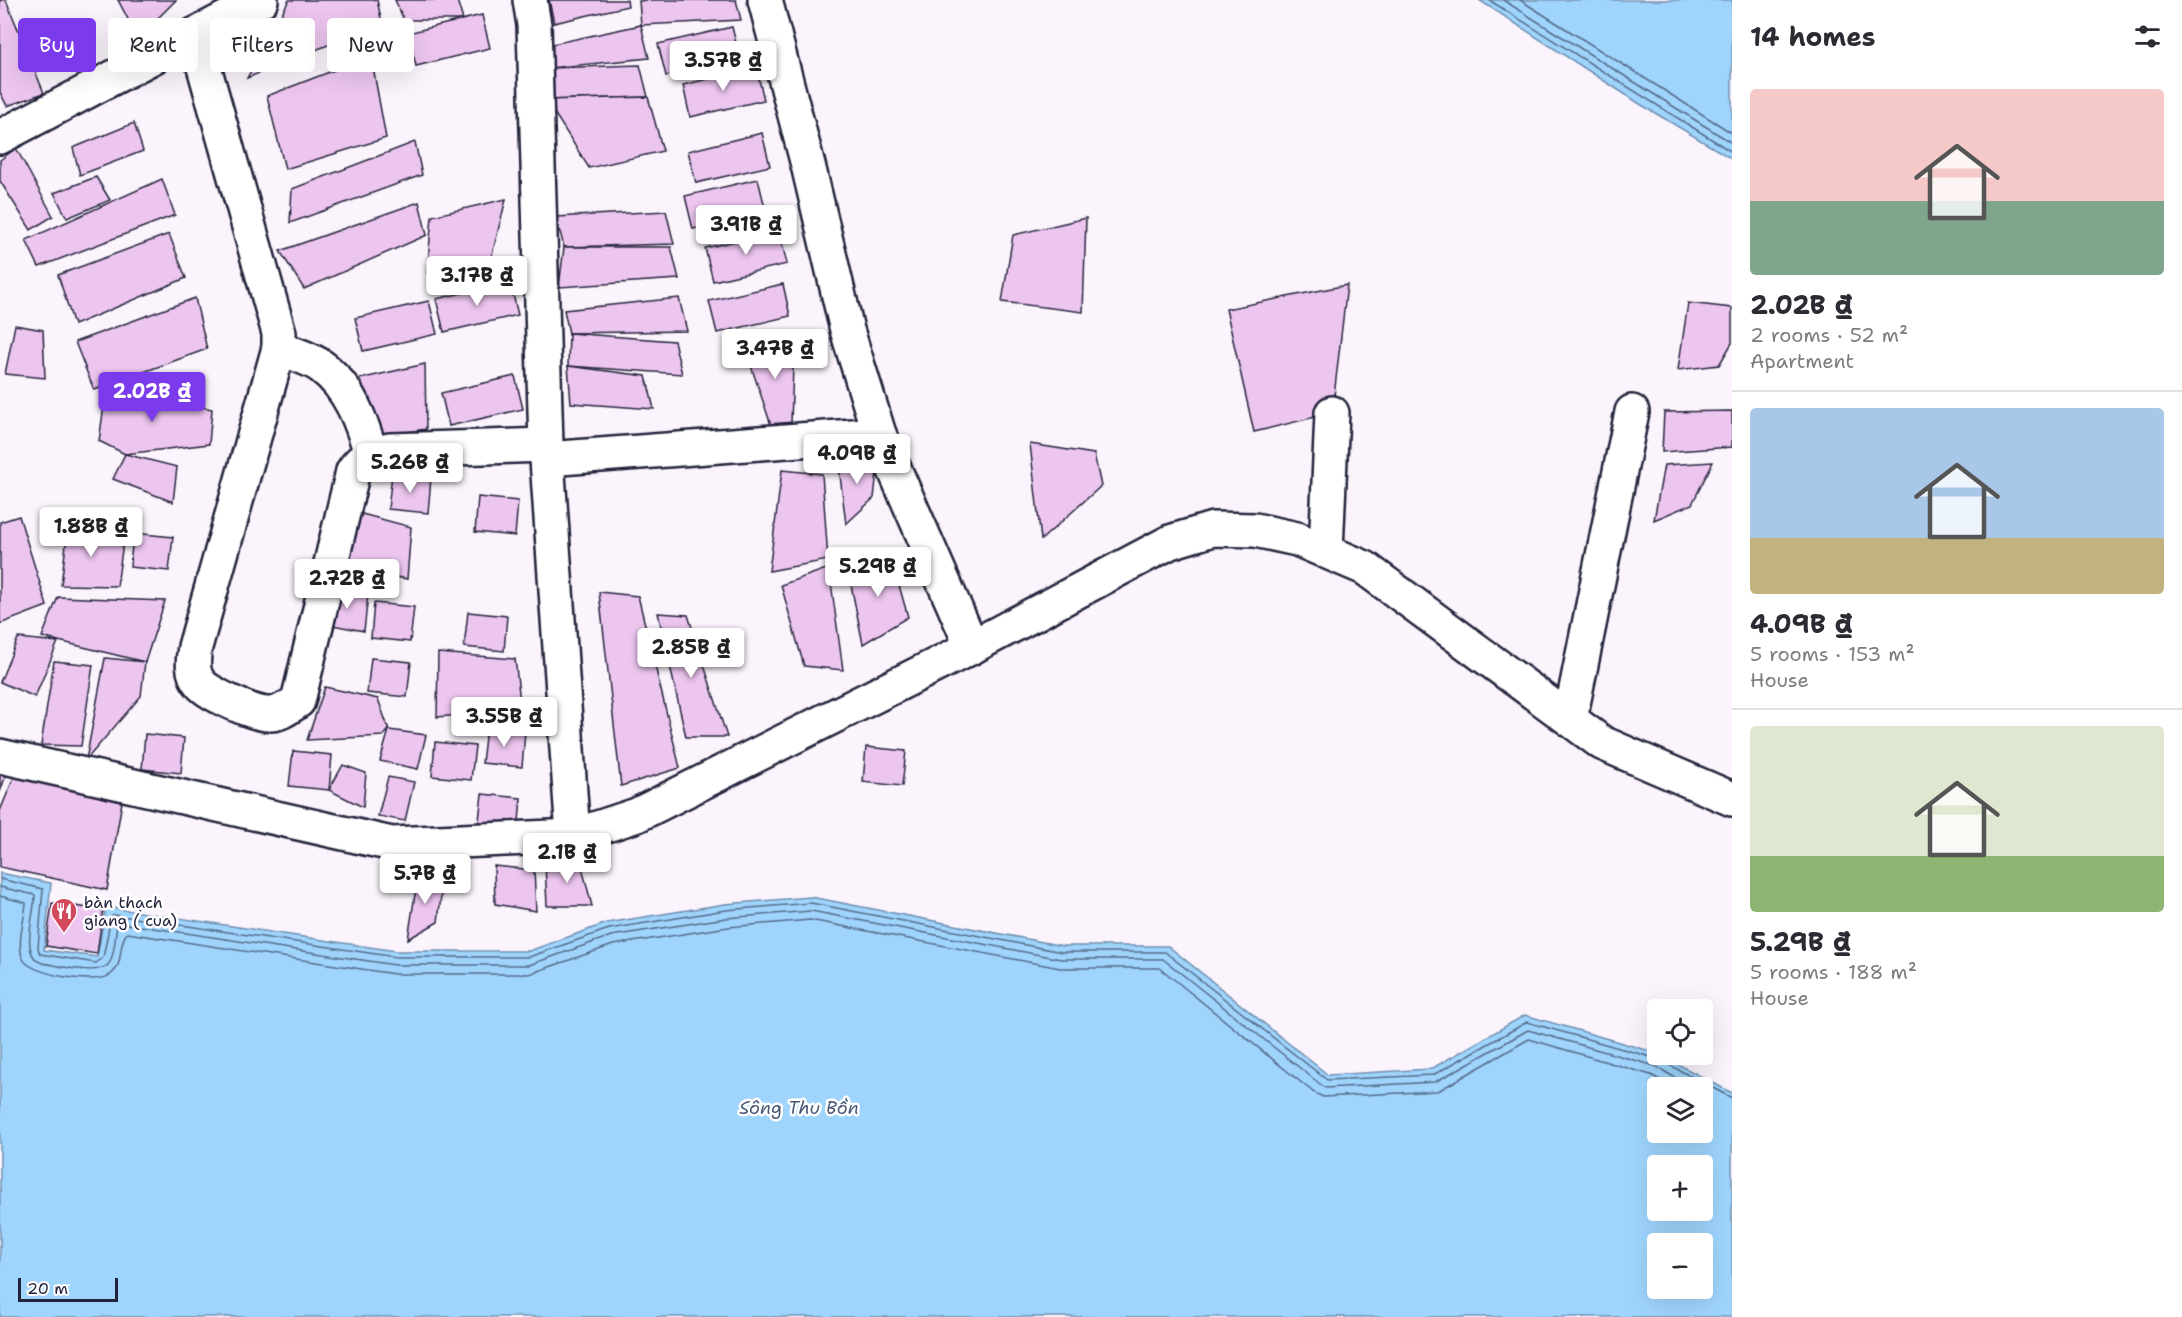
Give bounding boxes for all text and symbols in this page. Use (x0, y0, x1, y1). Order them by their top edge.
chip: Buy (18, 18, 96, 72)
chip: Rent (108, 18, 198, 72)
chip: Filters (210, 18, 315, 72)
chip: New (327, 18, 414, 72)
text: 14 homes (1750, 19, 1876, 54)
icon: filters (2131, 20, 2164, 53)
pin: 3.57B ₫ (668, 41, 778, 92)
text: 3.57B ₫ (684, 47, 762, 73)
icon: home (1903, 128, 2011, 236)
pin: 3.91B ₫ (691, 205, 801, 256)
text: 3.91B ₫ (710, 211, 782, 237)
pin: 3.17B ₫ (422, 256, 532, 307)
text: 3.17B ₫ (440, 262, 514, 288)
text: 2.02B ₫ (1750, 287, 1853, 322)
text: 2 rooms · 52 m² (1750, 322, 1908, 348)
pin: 3.47B ₫ (720, 329, 830, 380)
text: 3.47B ₫ (736, 335, 814, 361)
text: Apartment (1750, 348, 1854, 374)
pin: 2.02B ₫ (97, 372, 207, 423)
text: 2.02B ₫ (112, 378, 192, 404)
pin: 4.09B ₫ (802, 434, 912, 485)
text: 4.09B ₫ (817, 440, 897, 466)
pin: 5.26B ₫ (355, 443, 465, 494)
icon: home (1903, 447, 2011, 555)
text: 5.26B ₫ (371, 449, 449, 475)
pin: 1.88B ₫ (36, 507, 146, 558)
text: 1.88B ₫ (53, 513, 129, 539)
pin: 5.29B ₫ (823, 547, 933, 598)
text: 5.29B ₫ (839, 553, 917, 579)
pin: 2.72B ₫ (292, 559, 402, 610)
text: 2.72B ₫ (308, 565, 386, 591)
text: 4.09B ₫ (1750, 606, 1853, 641)
pin: 2.85B ₫ (636, 628, 746, 679)
text: 2.85B ₫ (651, 634, 731, 660)
text: 5 rooms · 153 m² (1750, 641, 1915, 667)
text: House (1750, 667, 1809, 693)
pin: 3.55B ₫ (449, 697, 559, 748)
text: 3.55B ₫ (465, 703, 543, 729)
icon: home (1903, 765, 2011, 873)
pin: 2.1B ₫ (518, 833, 616, 884)
text: 2.1B ₫ (537, 839, 597, 865)
pin: 5.7B ₫ (376, 854, 474, 905)
text: 5.7B ₫ (394, 860, 456, 886)
place label: bàn thạch giang ( cua) (84, 892, 177, 931)
restaurant icon: bàn thạch giang ( cua) (49, 896, 79, 934)
text: 5.29B ₫ (1750, 924, 1851, 959)
text: 5 rooms · 188 m² (1750, 959, 1917, 985)
text: House (1750, 985, 1809, 1011)
map controls (1647, 999, 1713, 1299)
button: locate (1647, 999, 1713, 1065)
button: layers (1647, 1077, 1713, 1143)
water label: Sông Thu Bồn (739, 1096, 859, 1120)
button: + (1647, 1155, 1713, 1221)
button: − (1647, 1233, 1713, 1299)
scale bar (18, 1275, 118, 1302)
text: 20 m (27, 1278, 68, 1299)

